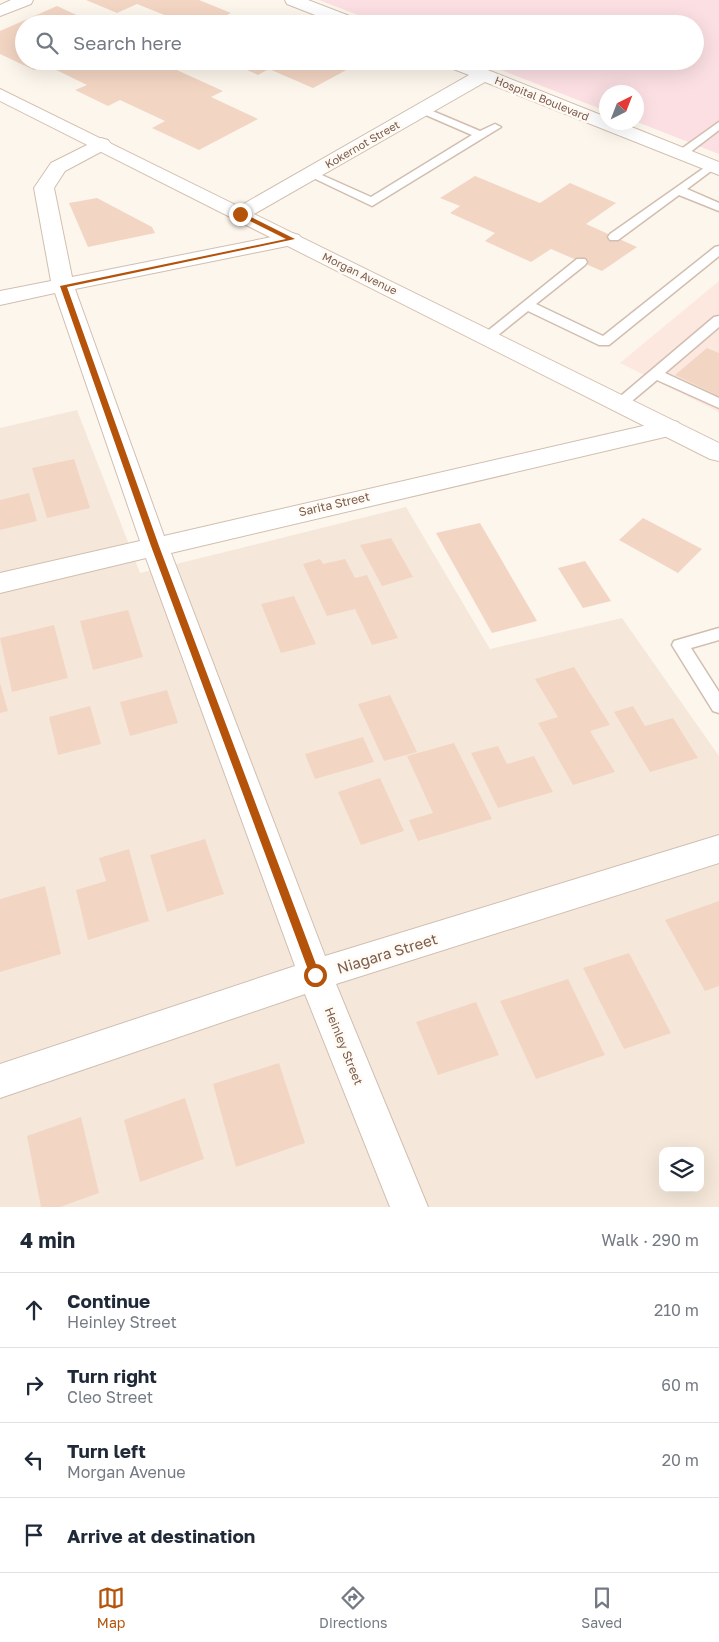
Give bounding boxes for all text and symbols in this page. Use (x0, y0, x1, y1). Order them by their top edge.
search box (15, 15, 704, 70)
icon: search (33, 29, 61, 57)
text: Search here (73, 31, 182, 54)
street label: Hospital Boulevard (493, 73, 591, 123)
north arrow (599, 85, 644, 130)
street label: Kokernot Street (322, 117, 402, 171)
route end (229, 203, 252, 226)
street label: Morgan Avenue (320, 249, 400, 297)
street label: Sarita Street (297, 488, 371, 519)
street label: Niagara Street (335, 929, 439, 977)
route start (304, 964, 327, 987)
street label: Heinley Street (322, 1005, 366, 1087)
map controls (659, 1147, 704, 1192)
button: layers (659, 1147, 704, 1192)
text: 4 min (20, 1227, 75, 1253)
text: Walk · 290 m (601, 1230, 699, 1250)
text: Continue (67, 1289, 150, 1312)
icon: ahead (20, 1296, 48, 1324)
text: 210 m (654, 1300, 699, 1320)
text: Heinley Street (67, 1312, 177, 1332)
text: Turn right (67, 1364, 157, 1387)
icon: right (20, 1371, 48, 1399)
text: 60 m (661, 1375, 699, 1395)
text: Cleo Street (67, 1387, 153, 1407)
text: Turn left (67, 1439, 146, 1462)
icon: left (20, 1446, 48, 1474)
text: 20 m (662, 1450, 699, 1470)
text: Morgan Avenue (67, 1462, 186, 1482)
icon: arrive (20, 1521, 48, 1549)
text: Arrive at destination (67, 1524, 255, 1547)
tab: Map (97, 1584, 125, 1631)
tab: Directions (319, 1584, 388, 1631)
tab: Saved (581, 1584, 622, 1631)

